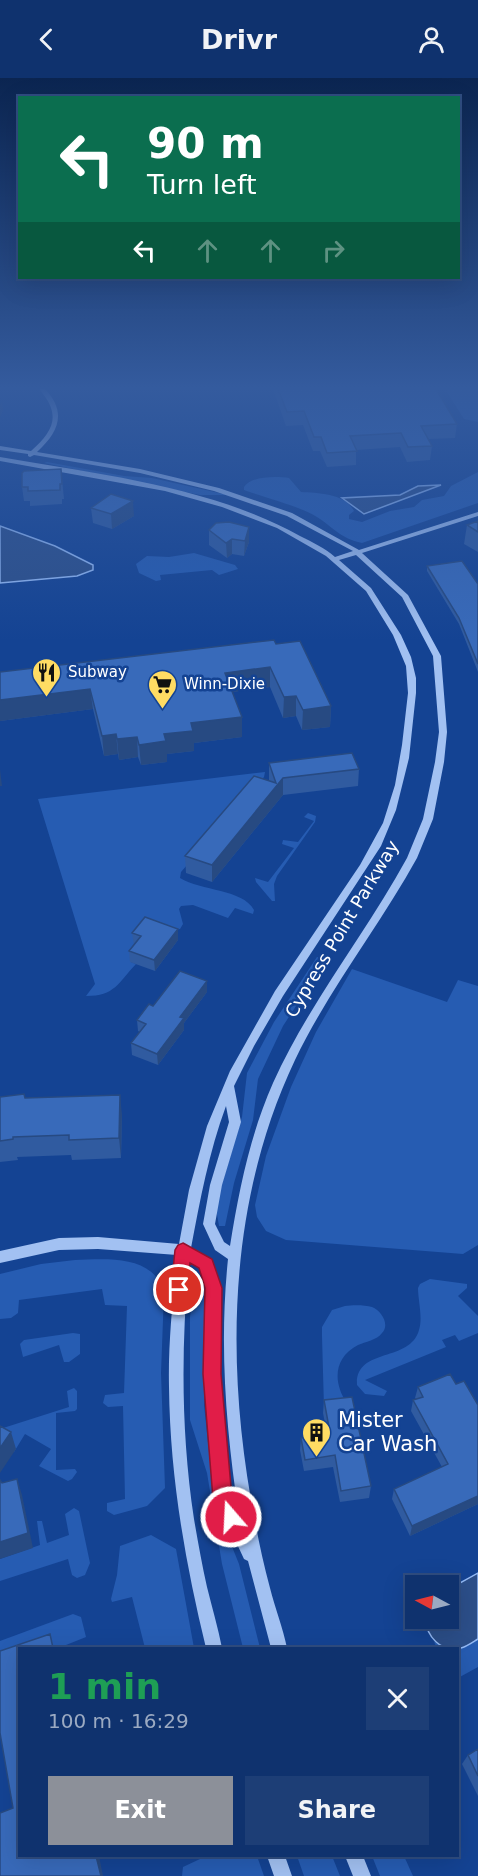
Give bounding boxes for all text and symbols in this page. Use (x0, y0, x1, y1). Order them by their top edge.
icon: back (30, 23, 63, 56)
icon: person (415, 23, 448, 56)
text: Drivr (201, 24, 277, 55)
text: 90 m (147, 119, 264, 168)
icon: left (48, 120, 126, 198)
text: Turn left (147, 169, 257, 200)
icon: left (128, 234, 161, 267)
icon: ahead (191, 234, 224, 267)
icon: ahead (254, 234, 287, 267)
icon: right (317, 234, 350, 267)
restaurant icon: Subway (31, 656, 63, 698)
place label: Subway (68, 663, 127, 681)
supermarket icon: Winn-Dixie (147, 668, 179, 710)
place label: Winn-Dixie (184, 675, 265, 693)
street label: Cypress Point Parkway (280, 836, 403, 1021)
pin (153, 1264, 204, 1315)
icon: arrive (162, 1273, 195, 1306)
place label: Mister Car Wash (338, 1408, 437, 1456)
building icon: Mister Car Wash (301, 1416, 333, 1458)
position arrow (199, 1485, 263, 1549)
north arrow (405, 1575, 459, 1629)
map controls (405, 1575, 459, 1629)
text: 1 min (48, 1666, 161, 1707)
button: close (366, 1667, 429, 1730)
text: 100 m · 16:29 (48, 1709, 189, 1733)
button: Exit (48, 1776, 233, 1845)
button: Share (245, 1776, 429, 1845)

